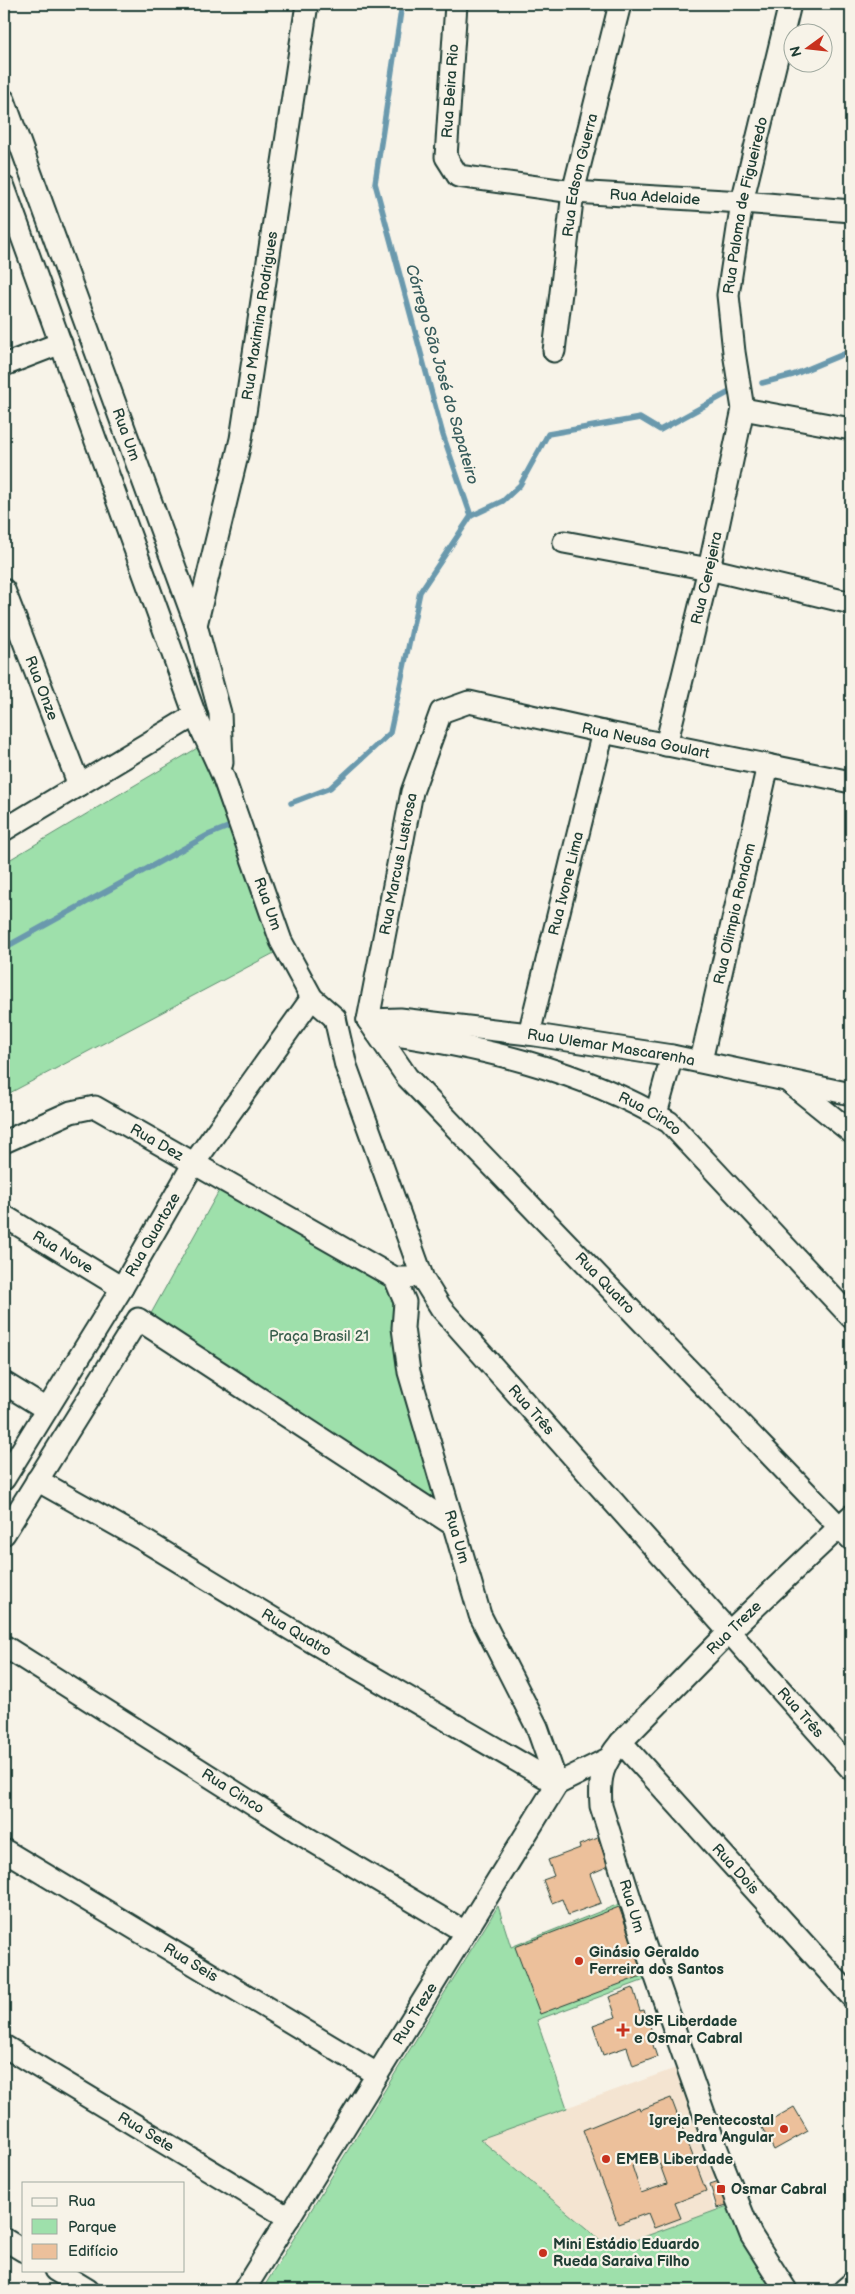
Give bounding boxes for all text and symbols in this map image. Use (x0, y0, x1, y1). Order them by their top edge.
north arrow (782, 22, 832, 72)
street label: Rua Beira Rio (438, 43, 463, 139)
text: N (786, 44, 805, 59)
street label: Rua Edson Guerra (559, 111, 602, 238)
street label: Rua Paloma de Figueiredo (719, 115, 772, 295)
street label: Rua Adelaide (609, 185, 701, 210)
street label: Rua Maximina Rodrigues (238, 230, 282, 402)
water label: Córrego São José do Sapateiro (401, 262, 482, 487)
street label: Rua Um (107, 405, 144, 464)
street label: Rua Cerejeira (687, 530, 727, 626)
street label: Rua Onze (20, 653, 62, 723)
street label: Rua Neusa Goulart (580, 719, 712, 763)
street label: Rua Marcus Lustrosa (376, 791, 422, 937)
street label: Rua Ivone Lima (544, 830, 588, 937)
street label: Rua Olimpio Rondom (710, 841, 760, 986)
street label: Rua Um (249, 875, 286, 933)
street label: Rua Ulemar Mascarenha (526, 1025, 697, 1071)
street label: Rua Cinco (615, 1088, 686, 1140)
street label: Rua Dez (126, 1120, 187, 1166)
street label: Rua Quartoze (121, 1189, 185, 1280)
street label: Rua Nove (29, 1227, 96, 1278)
street label: Rua Quatro (571, 1249, 639, 1318)
park label: Praça Brasil 21 (269, 1327, 369, 1346)
street label: Rua Três (504, 1381, 559, 1440)
street label: Rua Um (440, 1508, 473, 1566)
street label: Rua Treze (703, 1597, 766, 1659)
street label: Rua Quatro (258, 1605, 335, 1661)
street label: Rua Três (773, 1684, 828, 1742)
street label: Rua Cinco (198, 1764, 268, 1818)
street label: Rua Dois (708, 1840, 764, 1899)
street label: Rua Um (614, 1877, 649, 1935)
street label: Rua Seis (160, 1939, 222, 1987)
place label: Ginásio Geraldo Ferreira dos Santos (589, 1943, 724, 1979)
marker: Ginásio Geraldo Ferreira dos Santos (573, 1955, 585, 1967)
street label: Rua Treze (389, 1979, 442, 2048)
place label: USF Liberdade e Osmar Cabral (634, 2012, 743, 2048)
marker: USF Liberdade e Osmar Cabral (616, 2023, 630, 2037)
street label: Rua Sete (114, 2108, 178, 2156)
place label: Igreja Pentecostal Pedra Angular (649, 2111, 775, 2147)
marker: Igreja Pentecostal Pedra Angular (778, 2123, 790, 2135)
place label: EMEB Liberdade (616, 2150, 734, 2169)
marker: EMEB Liberdade (600, 2153, 612, 2165)
place label: Osmar Cabral (731, 2180, 827, 2199)
legend (22, 2182, 185, 2272)
marker: Osmar Cabral (715, 2183, 727, 2195)
text: Rua (68, 2192, 96, 2211)
text: Parque (68, 2218, 117, 2237)
place label: Mini Estádio Eduardo Rueda Saraiva Filho (553, 2235, 700, 2271)
text: Edifício (68, 2242, 118, 2261)
marker: Mini Estádio Eduardo Rueda Saraiva Filho (537, 2247, 549, 2259)

